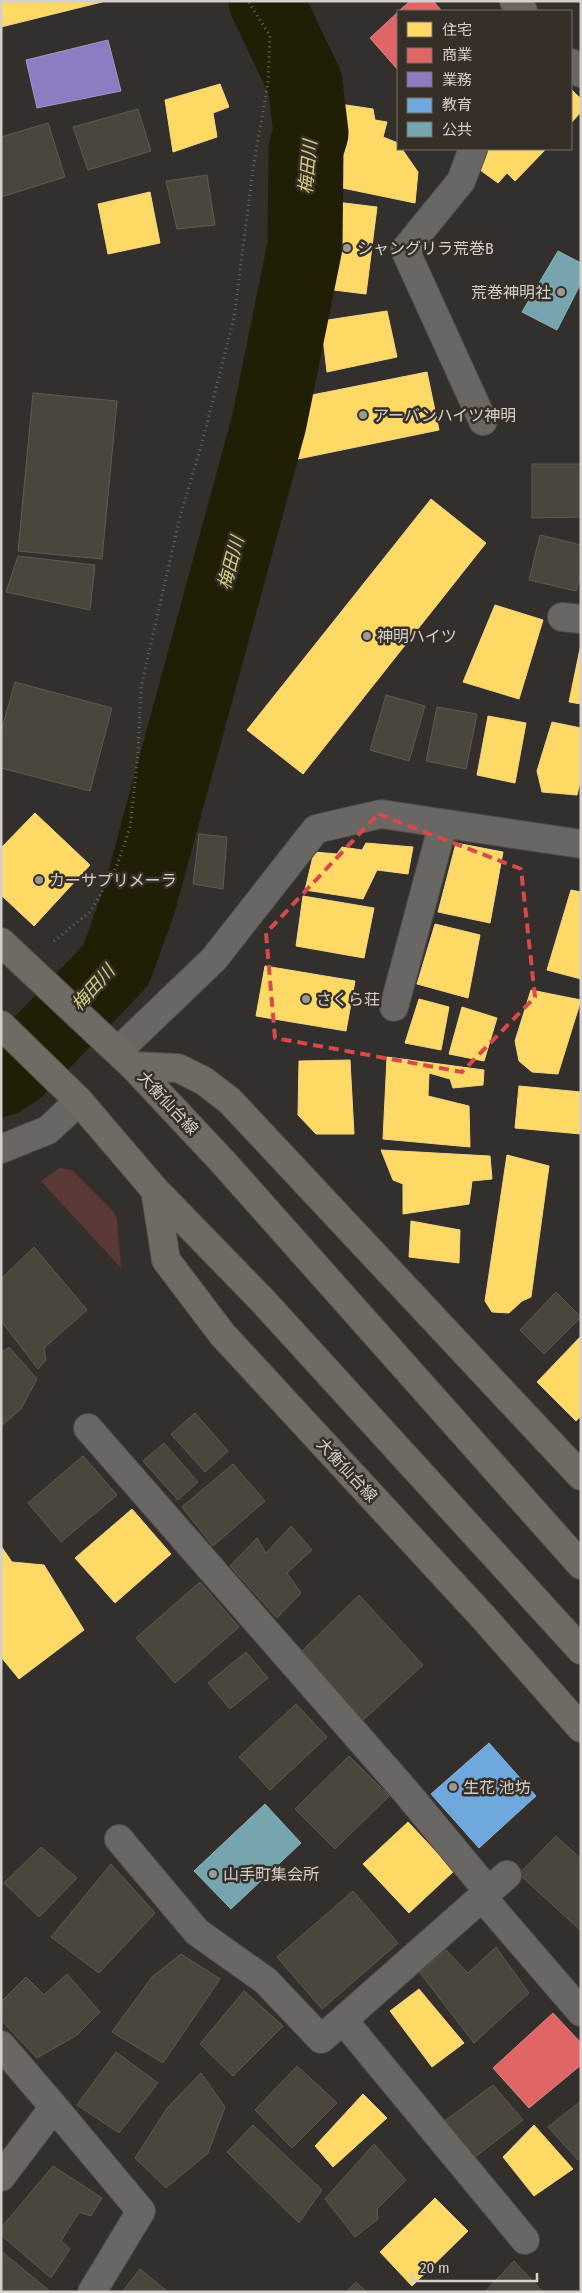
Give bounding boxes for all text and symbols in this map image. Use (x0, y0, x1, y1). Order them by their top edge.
legend (397, 10, 572, 150)
text: 住宅 (442, 21, 472, 39)
text: 商業 (442, 46, 472, 64)
text: 業務 (442, 71, 472, 89)
text: 教育 (442, 96, 472, 114)
text: 公共 (442, 121, 472, 139)
water label: 梅田川 (295, 137, 321, 195)
place label: シャングリラ荒巻B (357, 239, 494, 258)
marker: シャングリラ荒巻B (341, 242, 353, 254)
place label: 荒巻神明社 (471, 283, 551, 302)
marker: 荒巻神明社 (555, 286, 567, 298)
place label: アーバンハイツ神明 (373, 406, 516, 425)
marker: アーバンハイツ神明 (357, 409, 369, 421)
water label: 梅田川 (213, 532, 249, 592)
place label: 神明ハイツ (377, 627, 457, 646)
marker: 神明ハイツ (361, 630, 373, 642)
place label: カーサプリメーラ (49, 871, 177, 890)
marker: カーサプリメーラ (33, 874, 45, 886)
water label: 梅田川 (67, 959, 121, 1015)
place label: さくら荘 (316, 990, 380, 1009)
marker: さくら荘 (300, 993, 312, 1005)
street label: 大衡仙台線 (134, 1067, 202, 1139)
street label: 大衡仙台線 (313, 1434, 381, 1506)
place label: 生花 池坊 (463, 1778, 531, 1797)
marker: 生花 池坊 (447, 1781, 459, 1793)
place label: 山手町集会所 (223, 1865, 319, 1884)
marker: 山手町集会所 (207, 1868, 219, 1880)
scale bar (412, 2250, 537, 2282)
text: 20 m (420, 2259, 450, 2277)

